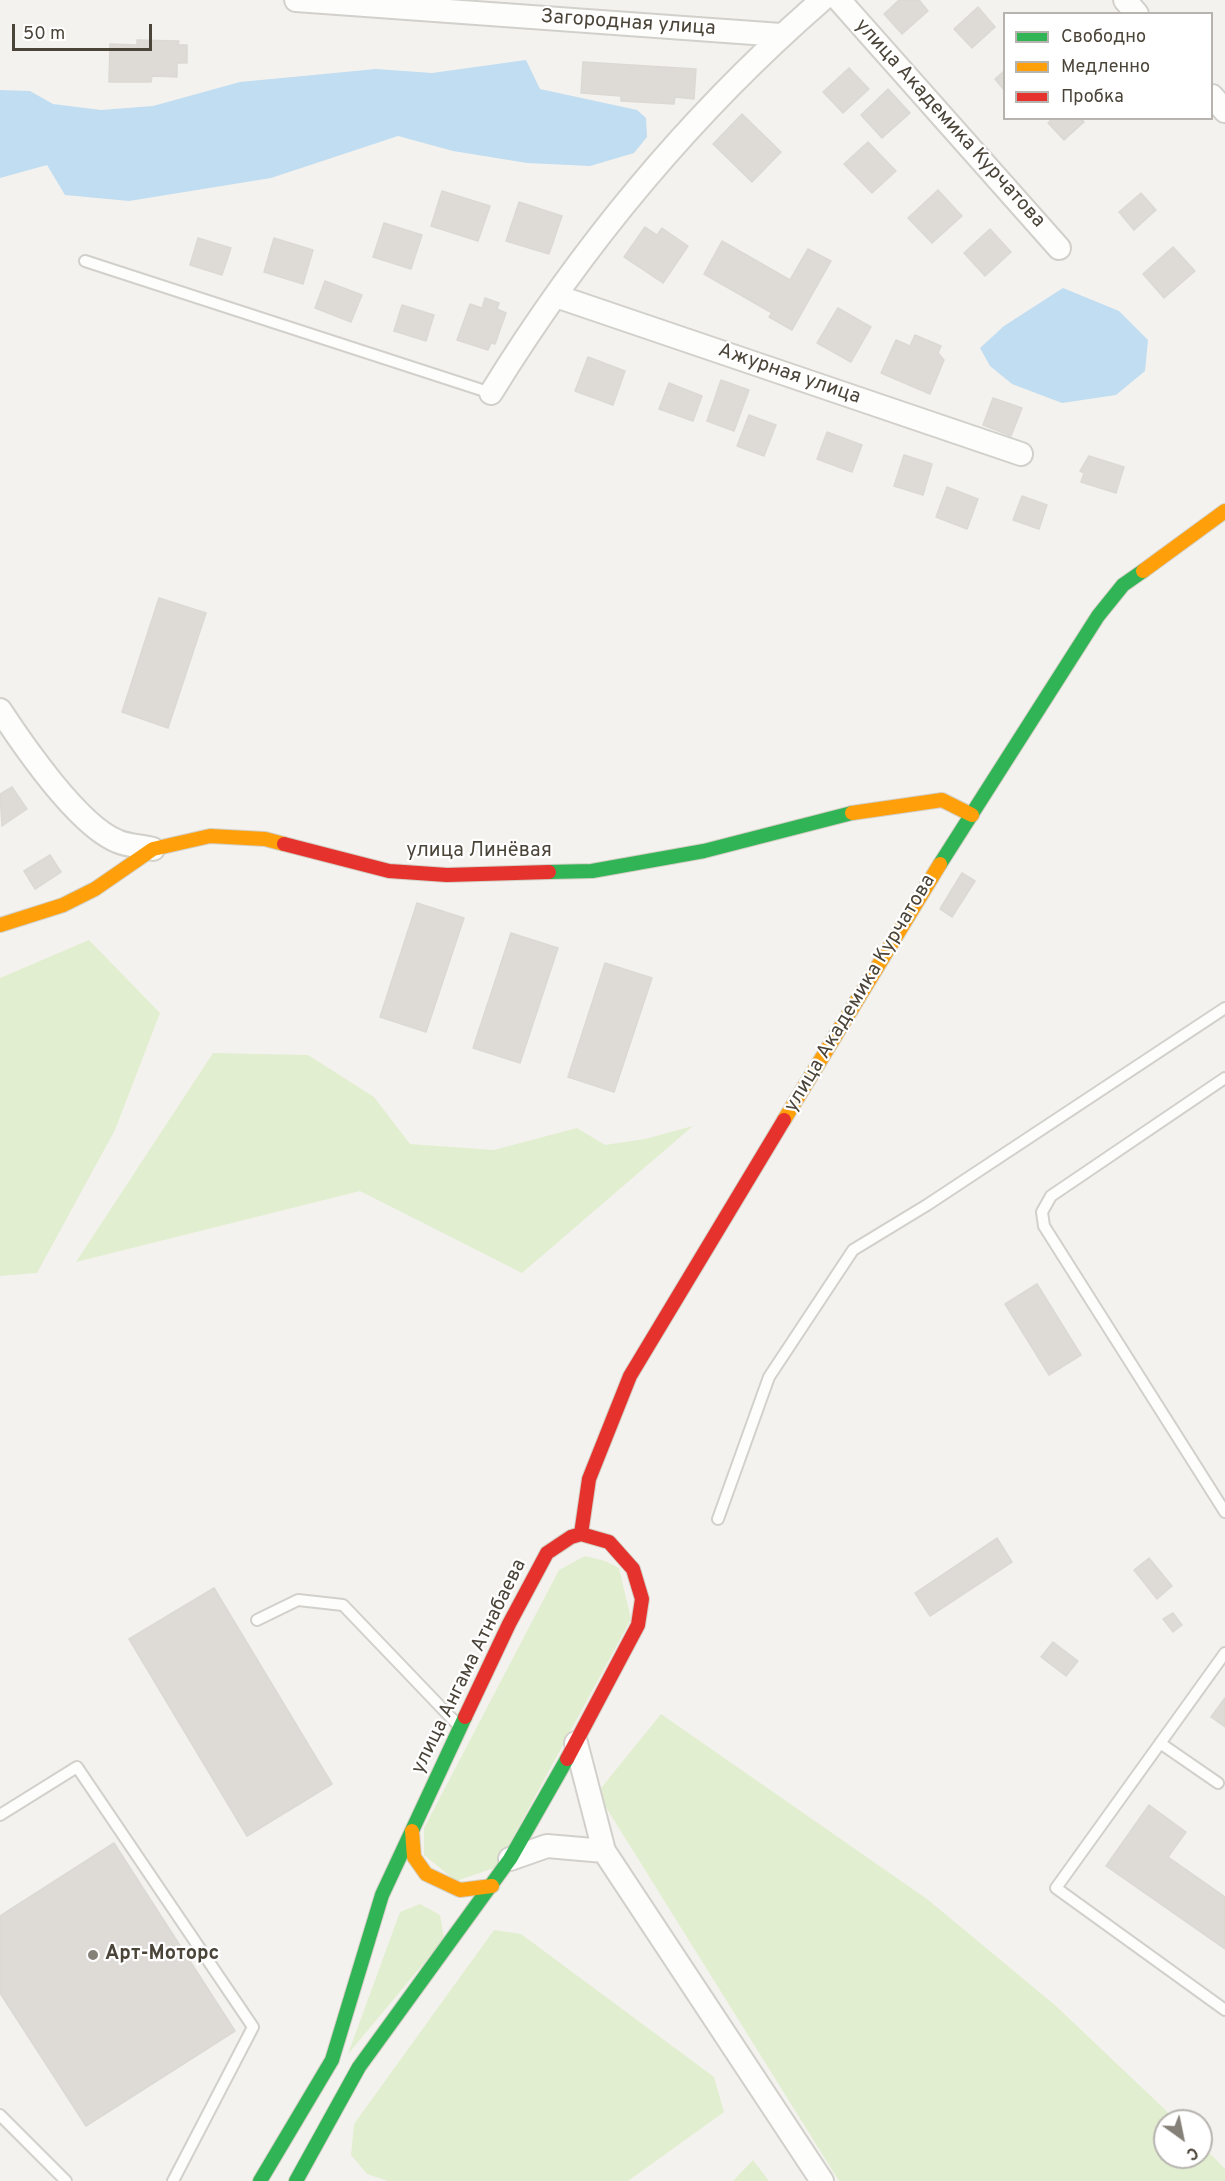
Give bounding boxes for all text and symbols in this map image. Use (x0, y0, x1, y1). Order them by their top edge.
street label: Загородная улица (540, 6, 716, 42)
scale bar (15, 12, 154, 50)
legend (1003, 12, 1213, 120)
street label: улица Академика Курчатова (849, 14, 1049, 234)
text: 50 m (23, 23, 65, 46)
text: Свободно (1061, 26, 1146, 49)
text: Медленно (1061, 56, 1150, 79)
text: Пробка (1061, 86, 1124, 109)
street label: Ажурная улица (715, 339, 863, 411)
street label: улица Линёвая (406, 840, 552, 864)
street label: улица Академика Курчатова (780, 871, 942, 1117)
street label: улица Ангама Атнабаева (408, 1556, 532, 1778)
place label: Арт-Моторс (105, 1943, 219, 1967)
marker: Арт-Моторс (86, 1948, 100, 1962)
north arrow (1153, 2109, 1213, 2169)
text: С (1182, 2141, 1201, 2164)

